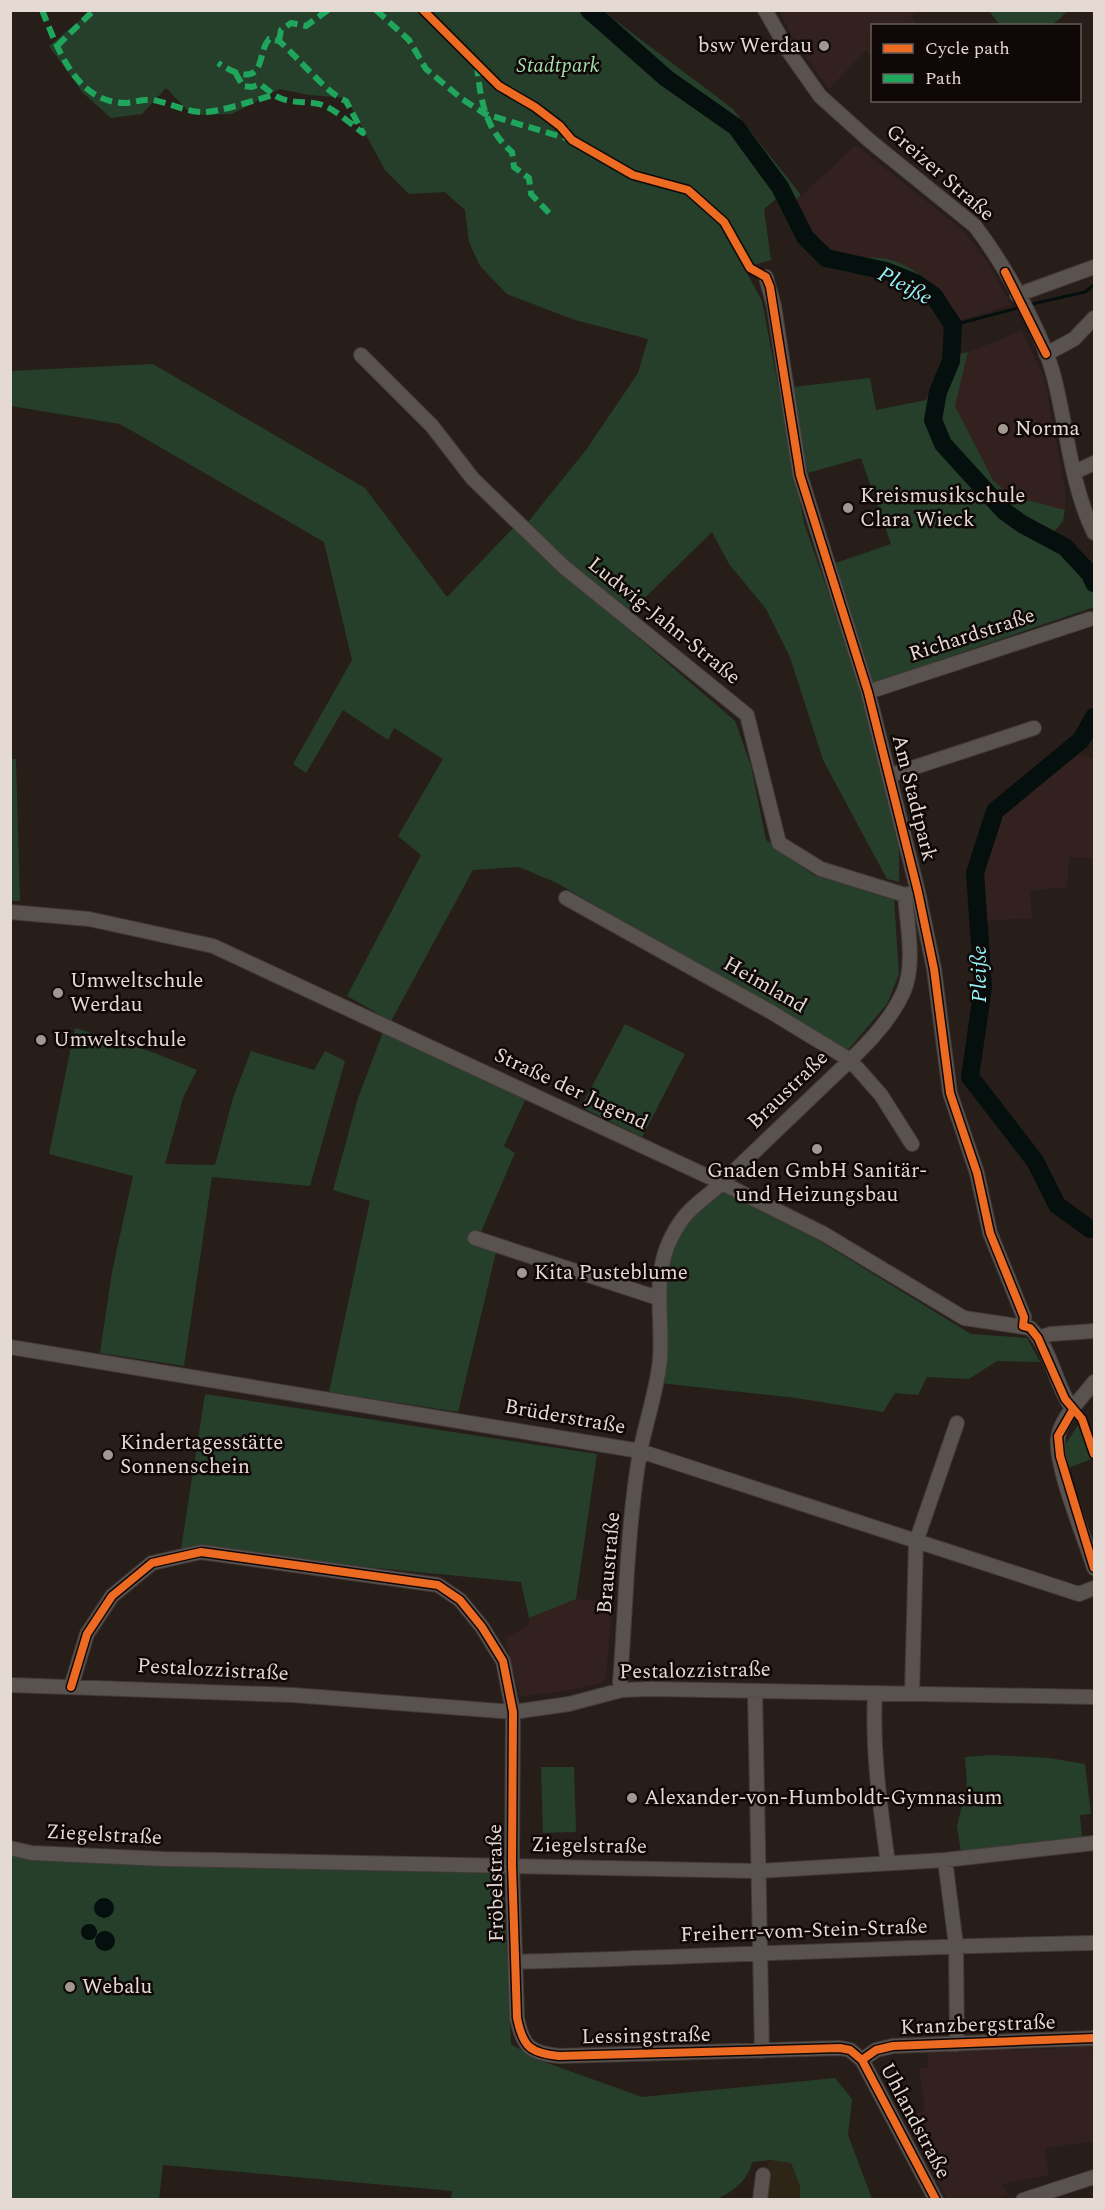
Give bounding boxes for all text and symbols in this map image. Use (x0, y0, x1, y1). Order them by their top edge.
legend (871, 24, 1081, 102)
place label: bsw Werdau (698, 30, 812, 62)
text: Cycle path (925, 35, 1010, 62)
marker: bsw Werdau (817, 39, 831, 53)
park label: Stadtpark (516, 50, 600, 82)
text: Path (925, 65, 962, 92)
street label: Greizer Straße (878, 116, 1002, 230)
water label: Pleiße (872, 258, 938, 314)
place label: Norma (1015, 413, 1080, 445)
marker: Norma (996, 422, 1010, 436)
place label: Kreismusikschule Clara Wieck (860, 480, 1026, 536)
marker: Kreismusikschule Clara Wieck (841, 501, 855, 515)
street label: Ludwig-Jahn-Straße (580, 549, 748, 693)
street label: Richardstraße (905, 600, 1039, 670)
street label: Am Stadtpark (883, 731, 945, 865)
water label: Pleiße (963, 945, 996, 1003)
street label: Heimland (717, 948, 813, 1022)
place label: Umweltschule Werdau (70, 965, 203, 1021)
marker: Umweltschule Werdau (51, 986, 65, 1000)
place label: Umweltschule (53, 1024, 186, 1056)
marker: Umweltschule (34, 1033, 48, 1047)
street label: Straße der Jugend (489, 1039, 653, 1139)
street label: Braustraße (740, 1043, 836, 1137)
marker: Gnaden GmbH Sanitär- und Heizungsbau (810, 1142, 824, 1156)
place label: Gnaden GmbH Sanitär- und Heizungsbau (707, 1155, 927, 1211)
place label: Kita Pusteblume (534, 1257, 688, 1289)
marker: Kita Pusteblume (515, 1266, 529, 1280)
street label: Brüderstraße (502, 1391, 628, 1443)
place label: Kindertagesstätte Sonnenschein (120, 1427, 283, 1483)
marker: Kindertagesstätte Sonnenschein (101, 1448, 115, 1462)
street label: Braustraße (589, 1511, 629, 1615)
street label: Pestalozzistraße (136, 1650, 290, 1690)
street label: Pestalozzistraße (619, 1654, 771, 1688)
place label: Alexander-von-Humboldt-Gymnasium (644, 1782, 1003, 1814)
marker: Alexander-von-Humboldt-Gymnasium (625, 1791, 639, 1805)
street label: Ziegelstraße (45, 1816, 163, 1854)
street label: Fröbelstraße (479, 1824, 513, 1942)
street label: Ziegelstraße (531, 1829, 647, 1863)
street label: Freiherr-vom-Stein-Straße (680, 1911, 928, 1951)
place label: Webalu (82, 1971, 153, 2003)
marker: Webalu (63, 1980, 77, 1994)
street label: Kranzbergstraße (900, 2006, 1056, 2044)
street label: Lessingstraße (581, 2019, 711, 2053)
street label: Uhlandstraße (871, 2057, 959, 2185)

